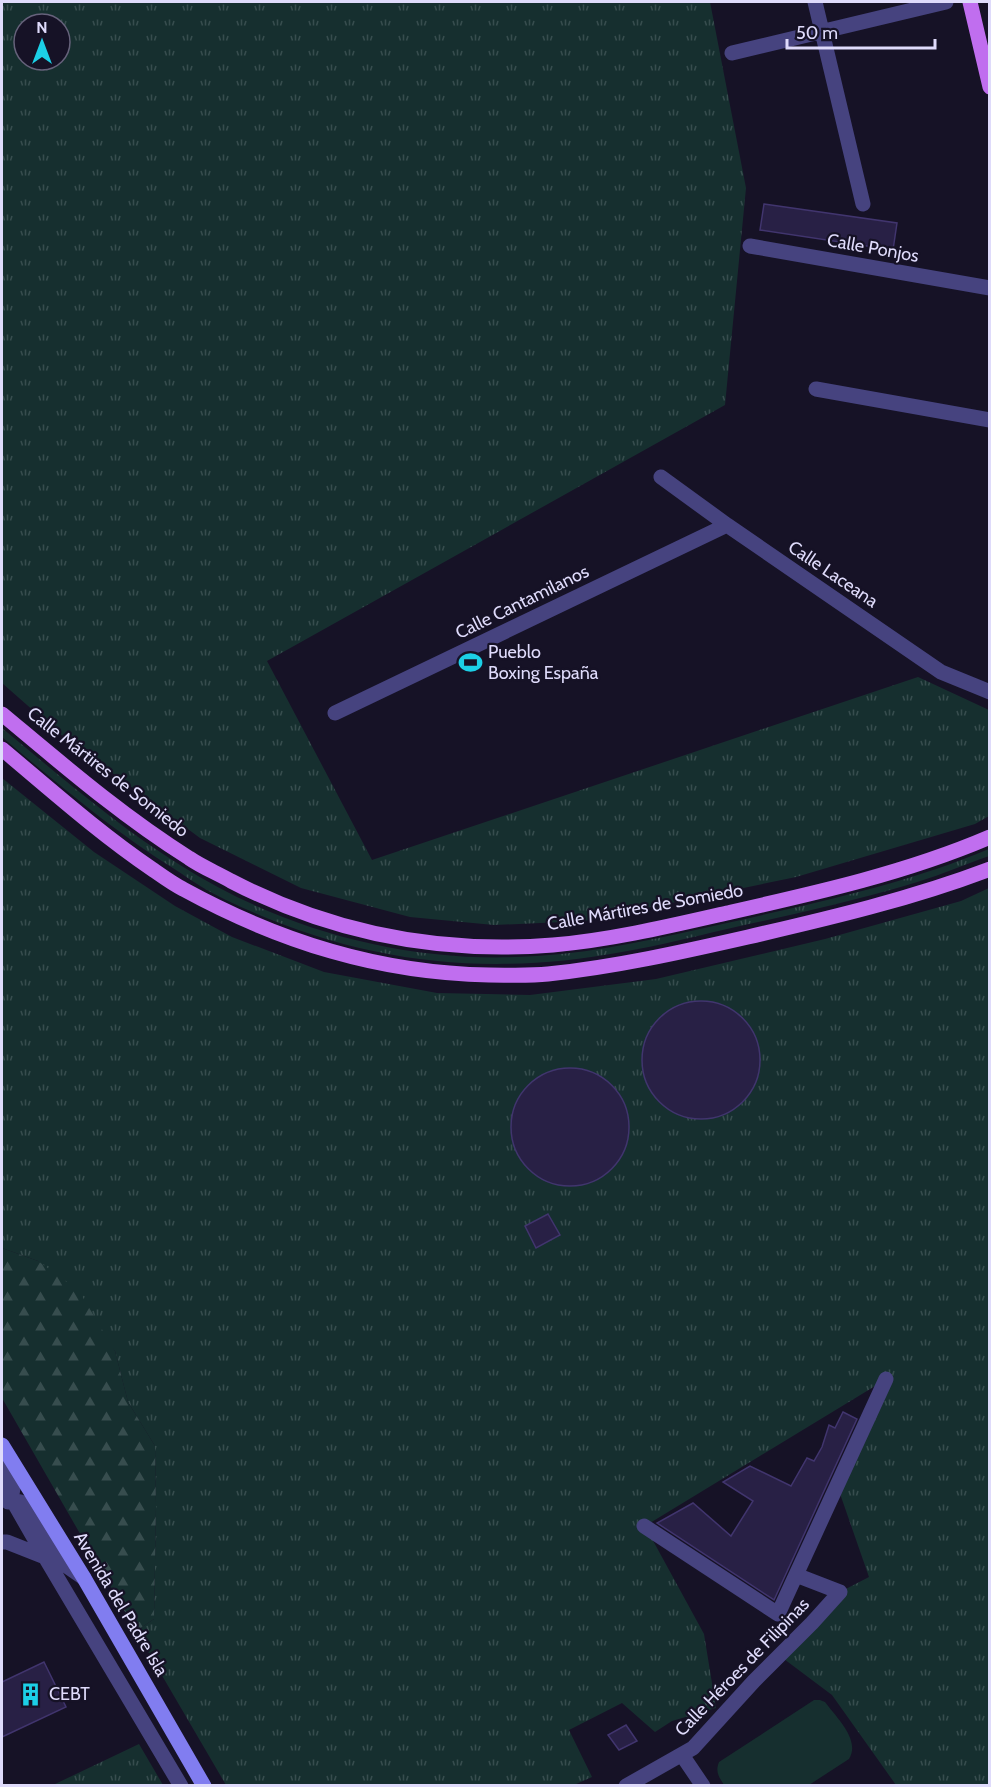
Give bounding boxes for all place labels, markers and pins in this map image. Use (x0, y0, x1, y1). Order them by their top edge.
place label: Pueblo Boxing España (488, 641, 599, 684)
sports icon: Pueblo Boxing España (457, 649, 483, 675)
building icon: CEBT (18, 1681, 44, 1707)
place label: CEBT (49, 1683, 90, 1705)

